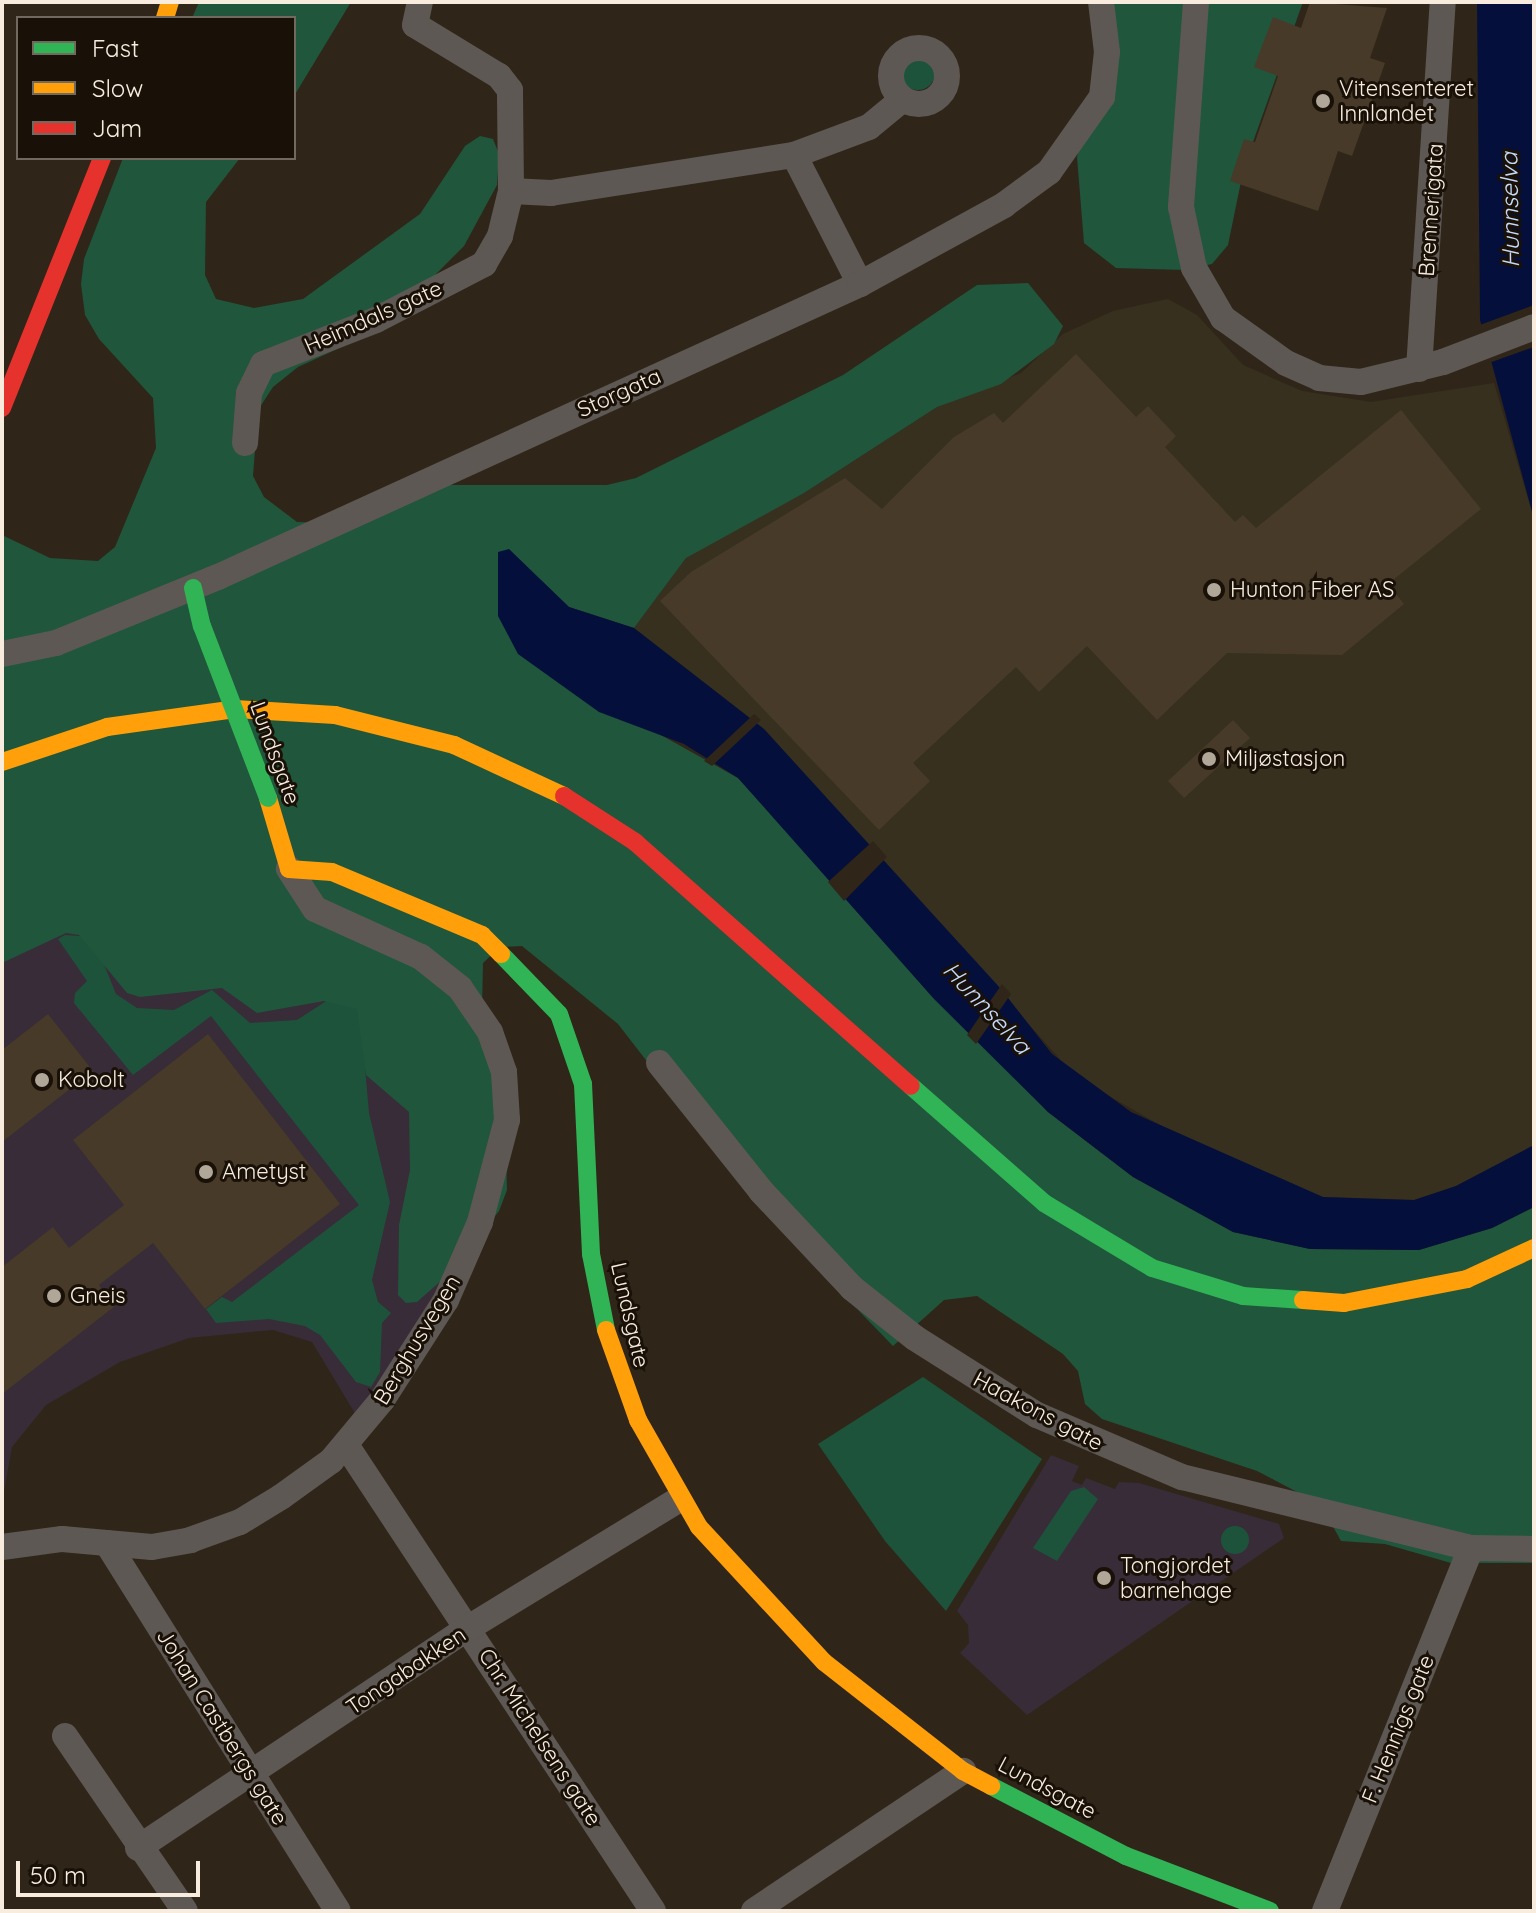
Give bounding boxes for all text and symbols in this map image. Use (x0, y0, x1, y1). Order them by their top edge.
legend (16, 16, 296, 160)
text: Fast (92, 33, 139, 63)
text: Slow (92, 73, 143, 103)
place label: Vitensenteret Innlandet (1339, 75, 1474, 126)
marker: Vitensenteret Innlandet (1314, 92, 1332, 110)
text: Jam (92, 113, 142, 143)
street label: Brennerigata (1413, 142, 1449, 278)
water label: Hunnselva (1495, 152, 1525, 268)
street label: Heimdals gate (300, 275, 446, 359)
street label: Storgata (573, 363, 665, 423)
place label: Hunton Fiber AS (1230, 577, 1394, 603)
marker: Hunton Fiber AS (1205, 581, 1223, 599)
street label: Lundsgate (244, 698, 306, 808)
place label: Miljøstasjon (1225, 746, 1345, 772)
marker: Miljøstasjon (1200, 750, 1218, 768)
water label: Hunnselva (937, 956, 1037, 1060)
place label: Kobolt (58, 1067, 125, 1093)
marker: Kobolt (33, 1071, 51, 1089)
place label: Ametyst (222, 1159, 306, 1185)
marker: Ametyst (197, 1163, 215, 1181)
street label: Lundsgate (605, 1260, 655, 1370)
street label: Berghusvegen (368, 1271, 466, 1409)
place label: Gneis (70, 1283, 125, 1309)
marker: Gneis (45, 1287, 63, 1305)
street label: Haakons gate (969, 1366, 1107, 1456)
place label: Tongjordet barnehage (1120, 1552, 1232, 1604)
marker: Tongjordet barnehage (1095, 1569, 1113, 1587)
street label: Tongabakken (341, 1621, 471, 1721)
street label: Johan Castbergs gate (151, 1624, 293, 1830)
street label: Chr. Michelsens gate (473, 1644, 607, 1830)
street label: F. Hennigs gate (1356, 1651, 1440, 1807)
street label: Lundsgate (993, 1751, 1101, 1825)
scale bar (20, 1845, 204, 1895)
text: 50 m (30, 1860, 86, 1890)

